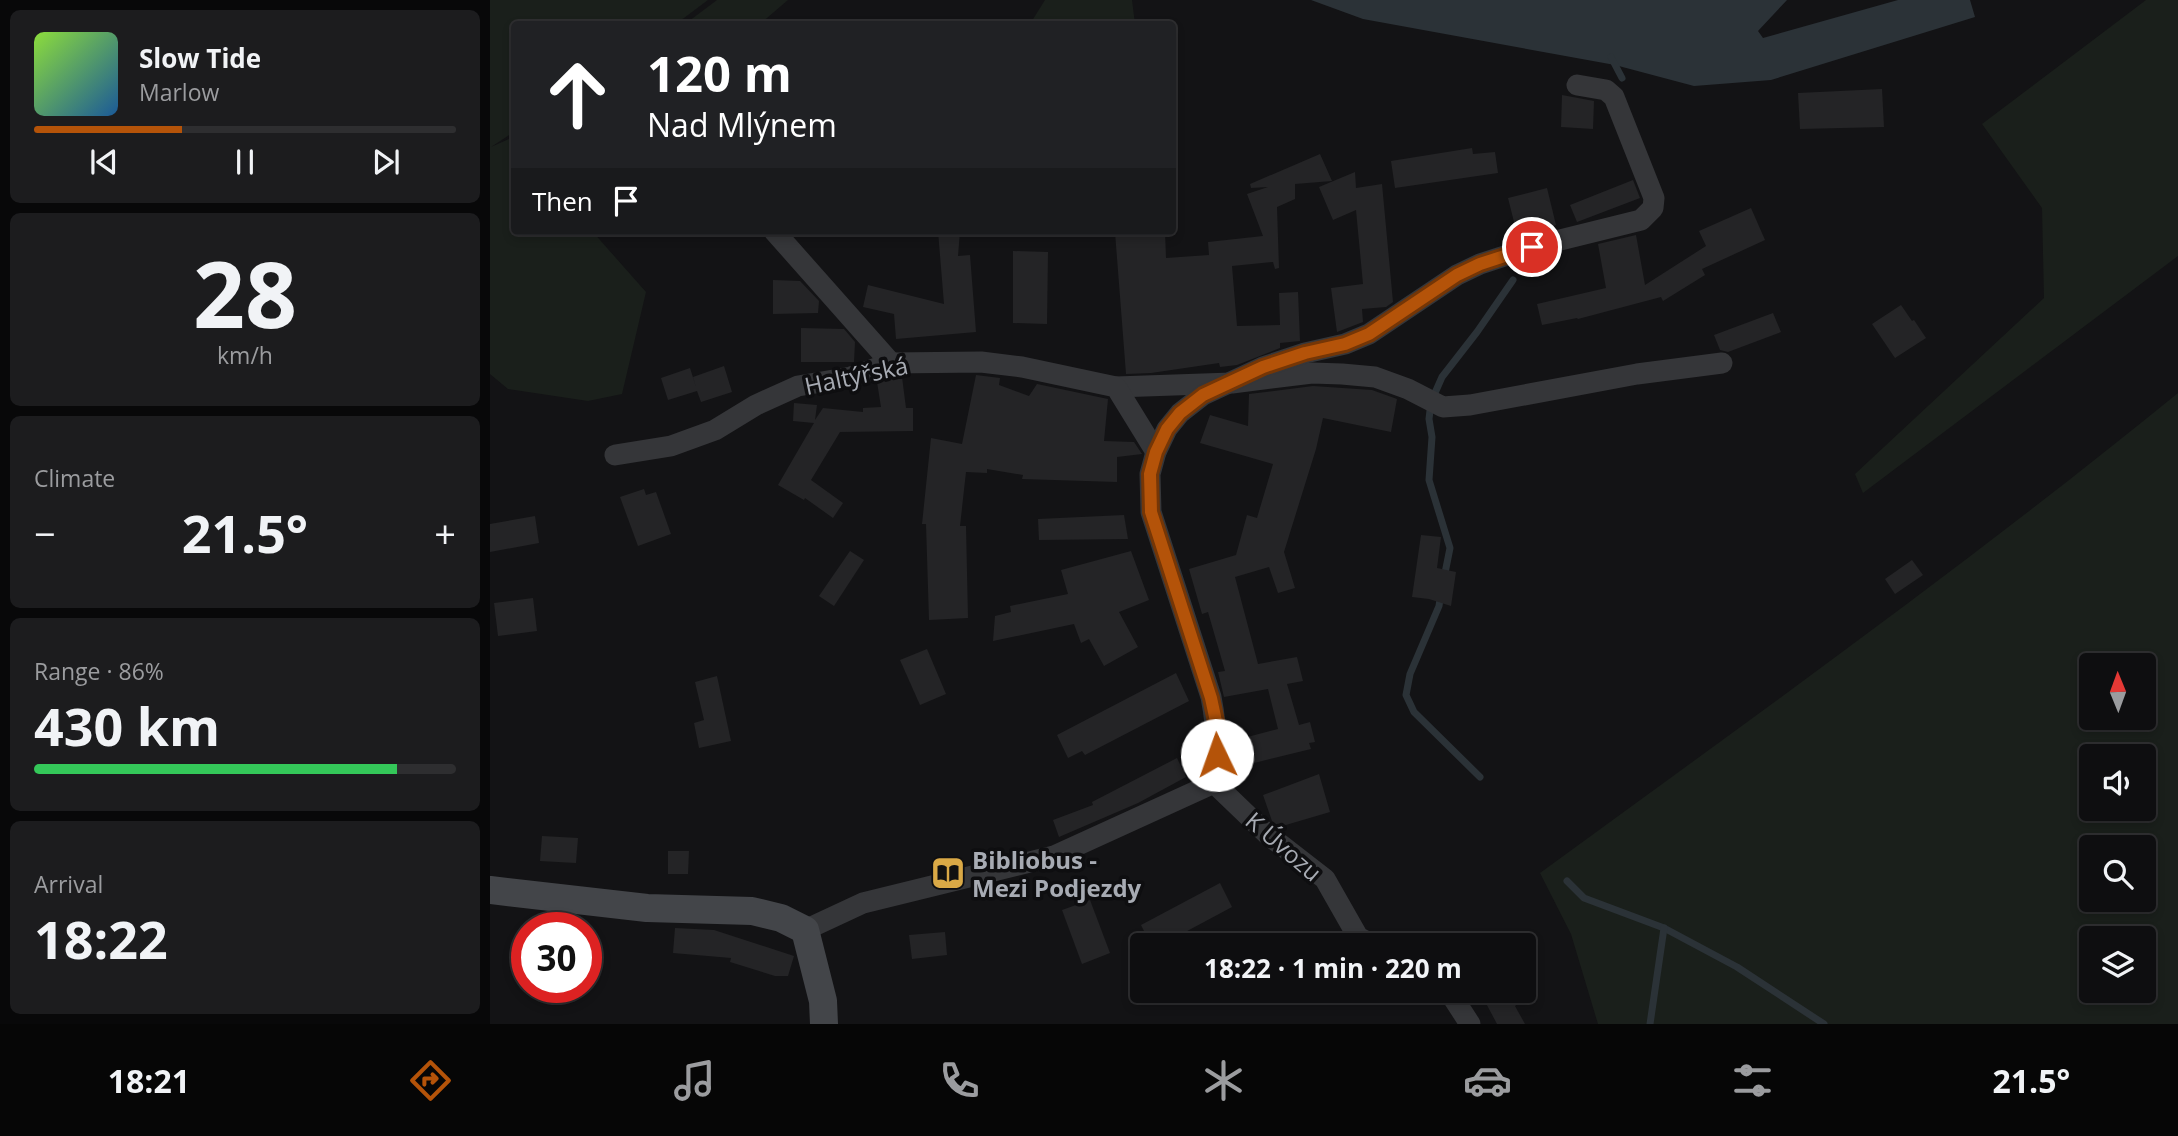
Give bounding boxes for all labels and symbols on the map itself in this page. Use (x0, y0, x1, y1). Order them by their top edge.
pin (1502, 217, 1562, 277)
street label: Haltýřská (801, 348, 911, 402)
north arrow (2079, 653, 2156, 730)
position arrow (1180, 718, 1254, 792)
street label: K Úvozu (1239, 804, 1329, 888)
place label: Bibliobus - Mezi Podjezdy (972, 843, 1142, 904)
library icon: Bibliobus - Mezi Podjezdy (929, 854, 967, 892)
speed limit sign: 30 (511, 912, 602, 1003)

